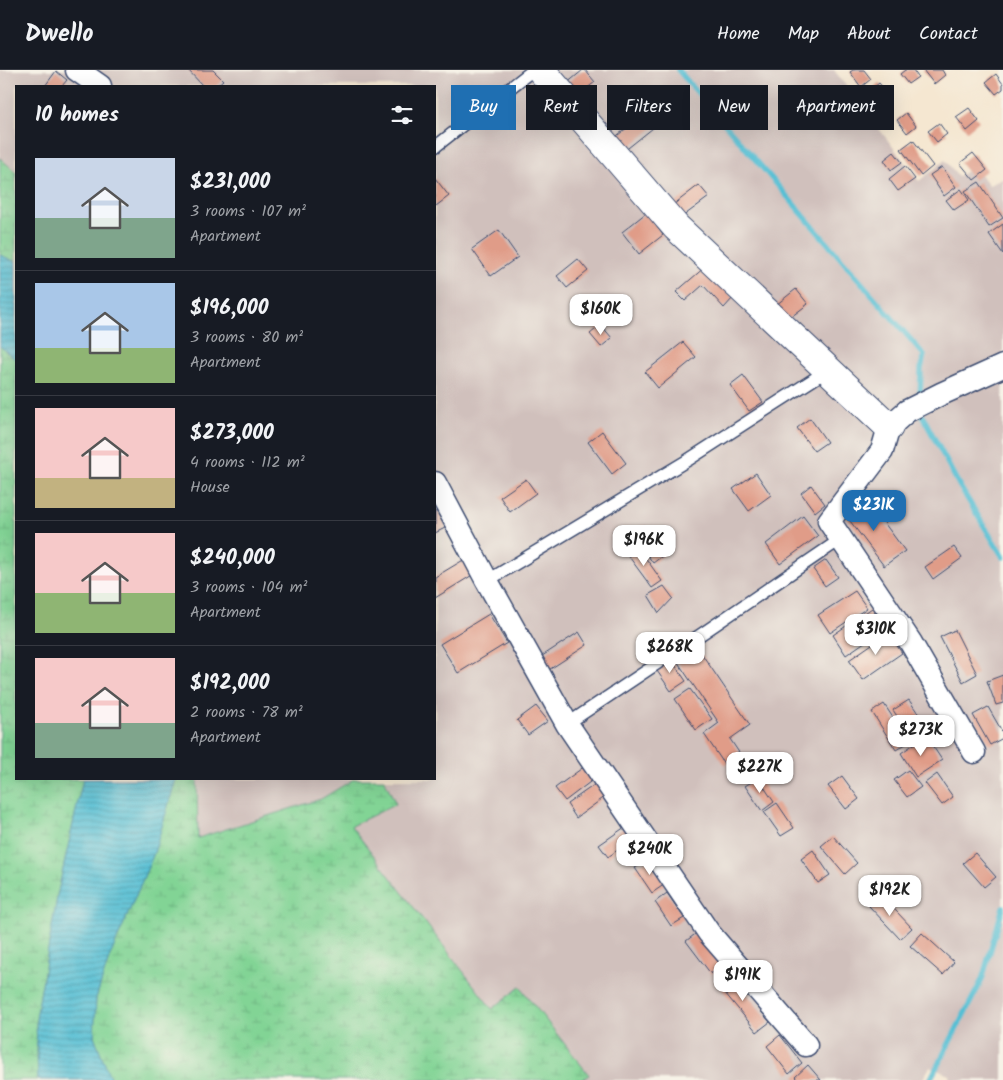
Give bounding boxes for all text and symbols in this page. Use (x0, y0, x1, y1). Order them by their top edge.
text: Dwello (25, 15, 93, 54)
text: Home (717, 20, 760, 49)
text: Map (788, 20, 819, 49)
text: About (847, 20, 891, 49)
text: Contact (919, 20, 978, 49)
chip: Buy (451, 85, 516, 130)
chip: Rent (526, 85, 597, 130)
chip: Filters (607, 85, 690, 130)
chip: New (700, 85, 768, 130)
chip: Apartment (778, 85, 894, 130)
text: 10 homes (35, 99, 119, 132)
icon: filters (388, 101, 416, 129)
text: $231,000 (190, 166, 270, 199)
icon: home (75, 178, 135, 238)
text: 3 rooms · 107 m² (190, 199, 306, 224)
text: Apartment (190, 224, 261, 249)
text: $196,000 (190, 292, 269, 325)
pin: $160K (566, 294, 636, 336)
text: $160K (581, 297, 621, 322)
icon: home (75, 303, 135, 363)
text: 3 rooms · 80 m² (190, 325, 303, 350)
text: Apartment (190, 350, 261, 375)
text: $273,000 (190, 417, 274, 450)
icon: home (75, 428, 135, 488)
text: 4 rooms · 112 m² (190, 450, 305, 475)
text: House (190, 475, 230, 500)
pin: $231K (839, 490, 909, 532)
text: $231K (853, 493, 895, 518)
pin: $196K (609, 524, 679, 567)
text: $196K (624, 528, 664, 553)
text: $240,000 (190, 542, 275, 575)
icon: home (75, 553, 135, 613)
text: 3 rooms · 104 m² (190, 575, 307, 600)
text: Apartment (190, 600, 261, 625)
pin: $310K (841, 614, 911, 656)
text: $310K (856, 617, 896, 642)
pin: $268K (635, 632, 705, 674)
text: $268K (647, 635, 693, 660)
text: $192,000 (190, 667, 269, 700)
icon: home (75, 678, 135, 738)
text: 2 rooms · 78 m² (190, 700, 303, 725)
pin: $273K (886, 714, 956, 757)
text: $273K (899, 718, 943, 743)
text: Apartment (190, 725, 261, 750)
pin: $227K (725, 752, 795, 794)
text: $227K (737, 755, 783, 780)
pin: $240K (615, 834, 685, 876)
text: $240K (627, 837, 673, 862)
pin: $192K (855, 874, 925, 917)
text: $192K (869, 878, 911, 903)
pin: $191K (708, 960, 778, 1002)
text: $191K (725, 963, 761, 988)

